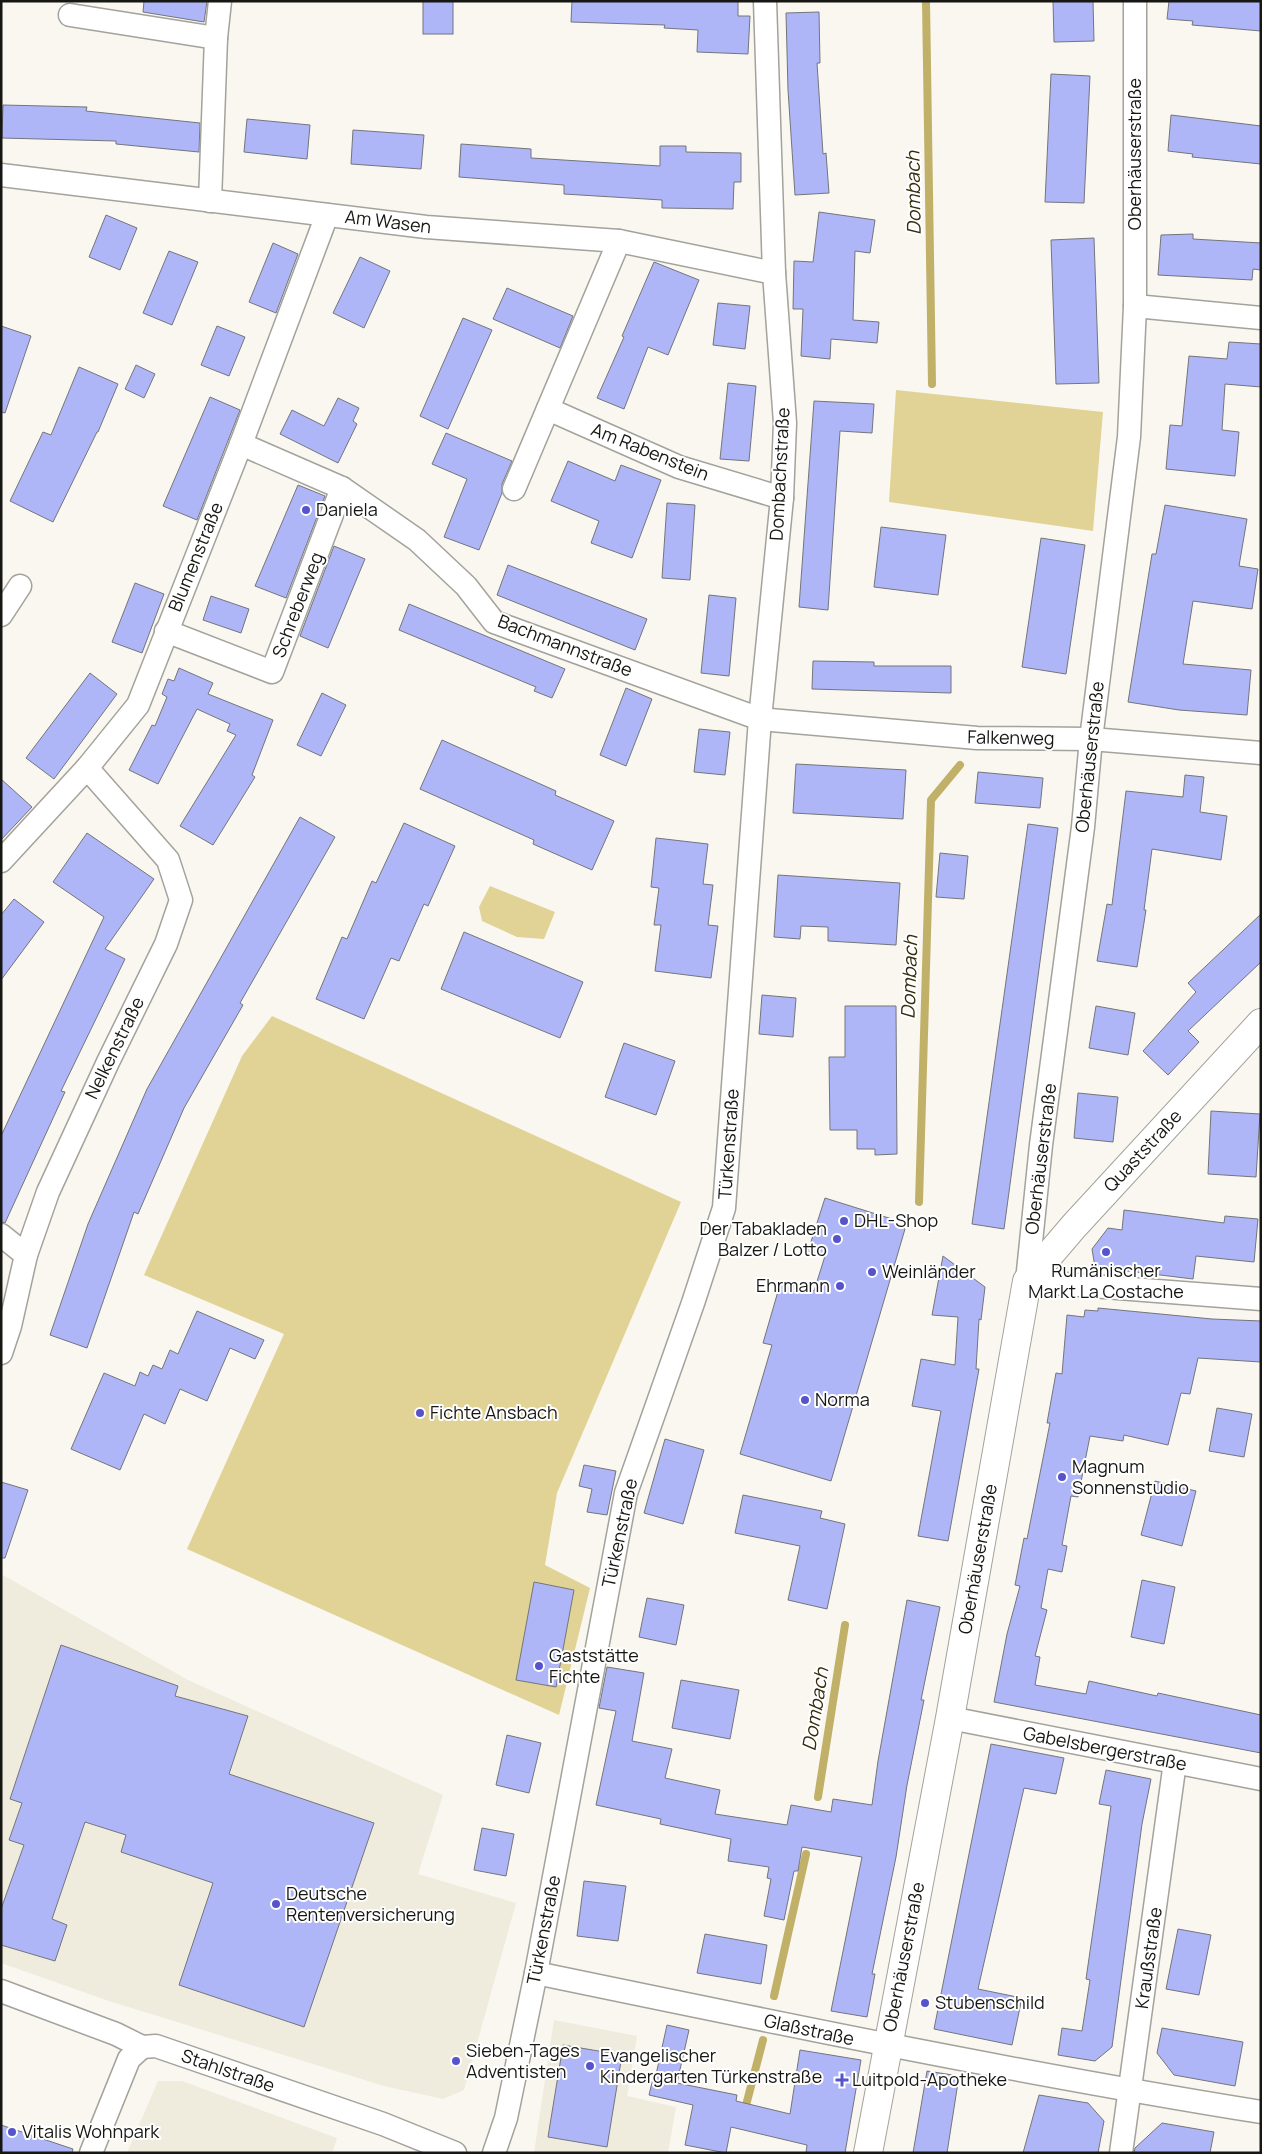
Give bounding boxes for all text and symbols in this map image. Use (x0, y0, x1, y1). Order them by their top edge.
street label: Oberhäuserstraße (1122, 78, 1146, 230)
water label: Dombach (899, 150, 927, 235)
street label: Am Wasen (344, 204, 433, 238)
street label: Dombachstraße (764, 407, 794, 541)
street label: Am Rabenstein (588, 417, 713, 486)
place label: Daniela (316, 497, 378, 521)
street label: Blumenstraße (162, 498, 228, 615)
marker: Daniela (300, 504, 312, 516)
street label: Schreberweg (266, 549, 328, 661)
street label: Bachmannstraße (495, 608, 636, 682)
street label: Oberhäuserstraße (1069, 680, 1109, 834)
street label: Falkenweg (967, 724, 1055, 750)
water label: Dombach (895, 934, 923, 1019)
street label: Nelkenstraße (79, 992, 149, 1103)
street label: Oberhäuserstraße (1019, 1082, 1061, 1236)
street label: Türkenstraße (712, 1088, 744, 1200)
street label: Quaststraße (1098, 1104, 1187, 1197)
place label: DHL-Shop (854, 1208, 938, 1232)
marker: DHL-Shop (838, 1215, 850, 1227)
place label: Der Tabakladen Balzer / Lotto (699, 1216, 827, 1261)
marker: Der Tabakladen Balzer / Lotto (831, 1233, 843, 1245)
marker: Rumänischer Markt La Costache (1100, 1246, 1112, 1258)
place label: Rumänischer Markt La Costache (1028, 1258, 1184, 1303)
place label: Weinländer (882, 1259, 976, 1283)
marker: Weinländer (866, 1266, 878, 1278)
place label: Ehrmann (756, 1273, 830, 1297)
marker: Ehrmann (834, 1280, 846, 1292)
place label: Norma (815, 1387, 870, 1411)
marker: Norma (799, 1394, 811, 1406)
place label: Fichte Ansbach (430, 1400, 558, 1424)
marker: Fichte Ansbach (414, 1407, 426, 1419)
place label: Magnum Sonnenstudio (1072, 1454, 1189, 1499)
marker: Magnum Sonnenstudio (1056, 1471, 1068, 1483)
street label: Türkenstraße (596, 1476, 642, 1589)
street label: Oberhäuserstraße (952, 1482, 1002, 1636)
place label: Gaststätte Fichte (549, 1643, 639, 1688)
marker: Gaststätte Fichte (533, 1660, 545, 1672)
water label: Dombach (796, 1665, 834, 1752)
street label: Gabelsbergerstraße (1021, 1720, 1189, 1776)
street label: Türkenstraße (521, 1873, 565, 1986)
street label: Oberhäuserstraße (877, 1880, 929, 2034)
place label: Deutsche Rentenversicherung (286, 1881, 455, 1926)
marker: Deutsche Rentenversicherung (270, 1898, 282, 1910)
street label: Kraußstraße (1129, 1906, 1167, 2010)
place label: Stubenschild (935, 1990, 1045, 2014)
marker: Stubenschild (919, 1997, 931, 2009)
street label: Glaßstraße (762, 2008, 857, 2050)
place label: Sieben-Tages Adventisten (466, 2038, 580, 2083)
street label: Stahlstraße (178, 2043, 278, 2097)
place label: Evangelischer Kindergarten Türkenstraße (600, 2043, 822, 2088)
marker: Sieben-Tages Adventisten (450, 2055, 462, 2067)
marker: Evangelischer Kindergarten Türkenstraße (584, 2060, 596, 2072)
place label: Luitpold-Apotheke (852, 2067, 1007, 2091)
marker: Luitpold-Apotheke (836, 2074, 848, 2086)
place label: Vitalis Wohnpark (22, 2119, 160, 2143)
marker: Vitalis Wohnpark (6, 2126, 18, 2138)

